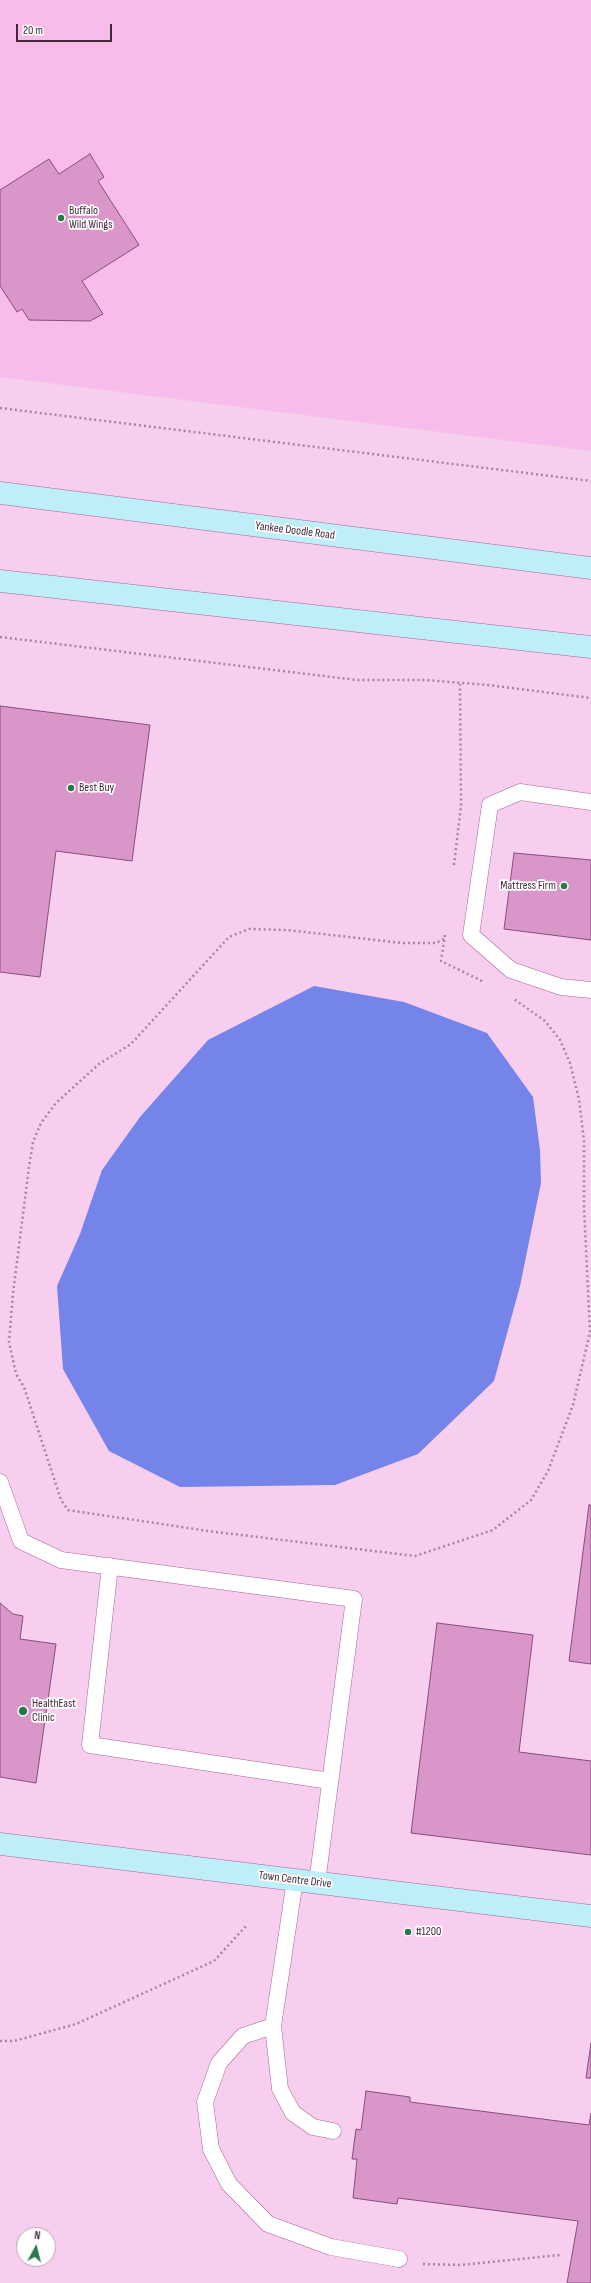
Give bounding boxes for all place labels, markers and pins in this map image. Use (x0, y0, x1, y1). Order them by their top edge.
place label: Buffalo Wild Wings (69, 204, 112, 232)
marker: Buffalo Wild Wings (56, 213, 66, 223)
place label: Best Buy (79, 781, 114, 795)
marker: Best Buy (66, 783, 76, 793)
place label: Mattress Firm (500, 879, 556, 893)
marker: Mattress Firm (559, 881, 569, 891)
place label: HealthEast Clinic (32, 1697, 76, 1725)
marker: HealthEast Clinic (17, 1705, 29, 1717)
place label: #1200 (416, 1925, 441, 1939)
marker: #1200 (403, 1927, 413, 1937)

